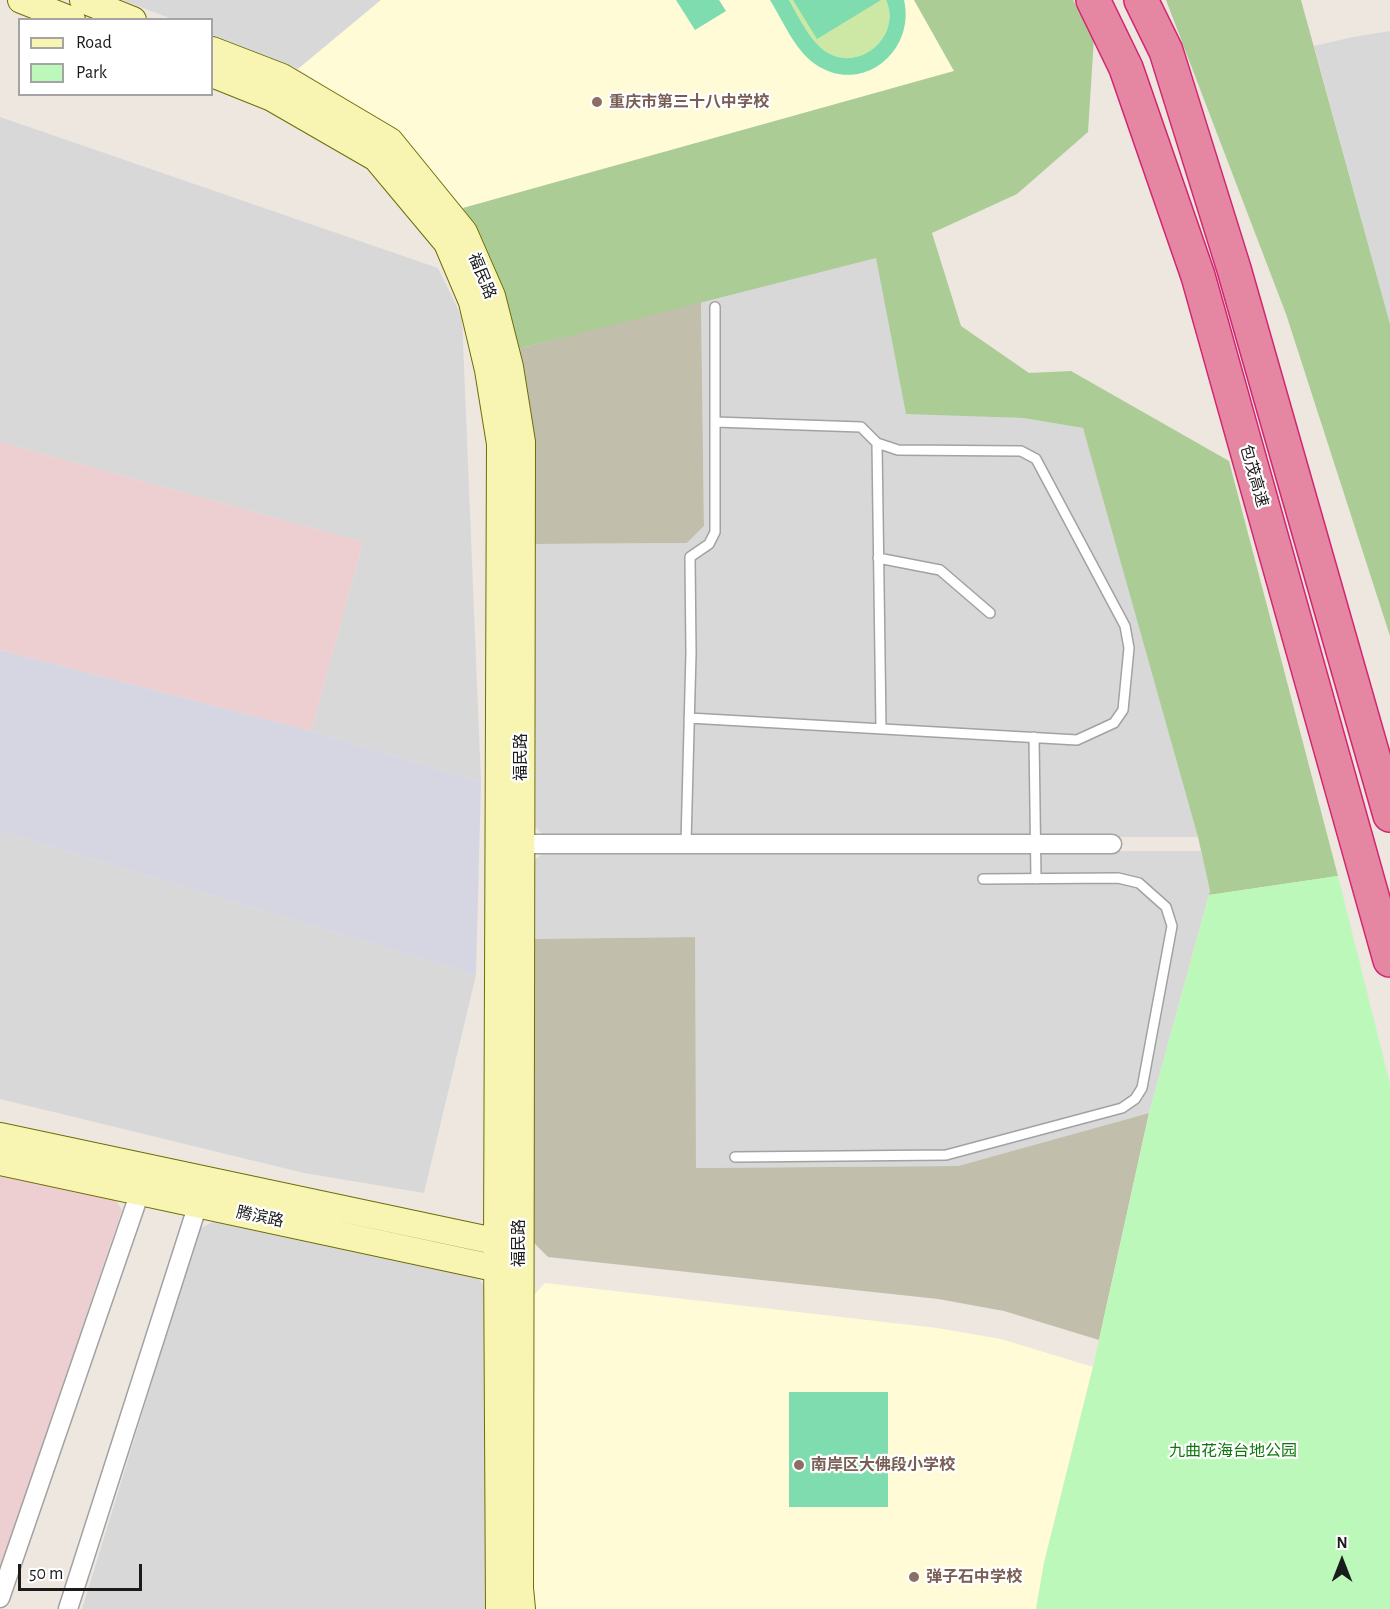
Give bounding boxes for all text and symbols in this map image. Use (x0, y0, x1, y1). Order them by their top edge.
legend (18, 18, 213, 96)
text: Road (76, 34, 112, 52)
text: Park (76, 64, 107, 82)
place label: 重庆市第三十八中学校 (609, 92, 769, 112)
marker: 重庆市第三十八中学校 (590, 95, 604, 109)
street label: 福民路 (464, 250, 500, 302)
street label: 包茂高速 (1236, 443, 1272, 509)
street label: 福民路 (511, 733, 531, 781)
street label: 腾滨路 (235, 1203, 285, 1231)
street label: 福民路 (509, 1219, 529, 1267)
park label: 九曲花海台地公园 (1169, 1441, 1297, 1461)
place label: 南岸区大佛段小学校 (811, 1455, 955, 1475)
marker: 南岸区大佛段小学校 (792, 1458, 806, 1472)
north arrow (1312, 1531, 1372, 1591)
text: N (1336, 1535, 1348, 1551)
scale bar (21, 1552, 146, 1590)
text: 50 m (29, 1565, 63, 1583)
place label: 弹子石中学校 (926, 1567, 1022, 1587)
marker: 弹子石中学校 (907, 1570, 921, 1584)

